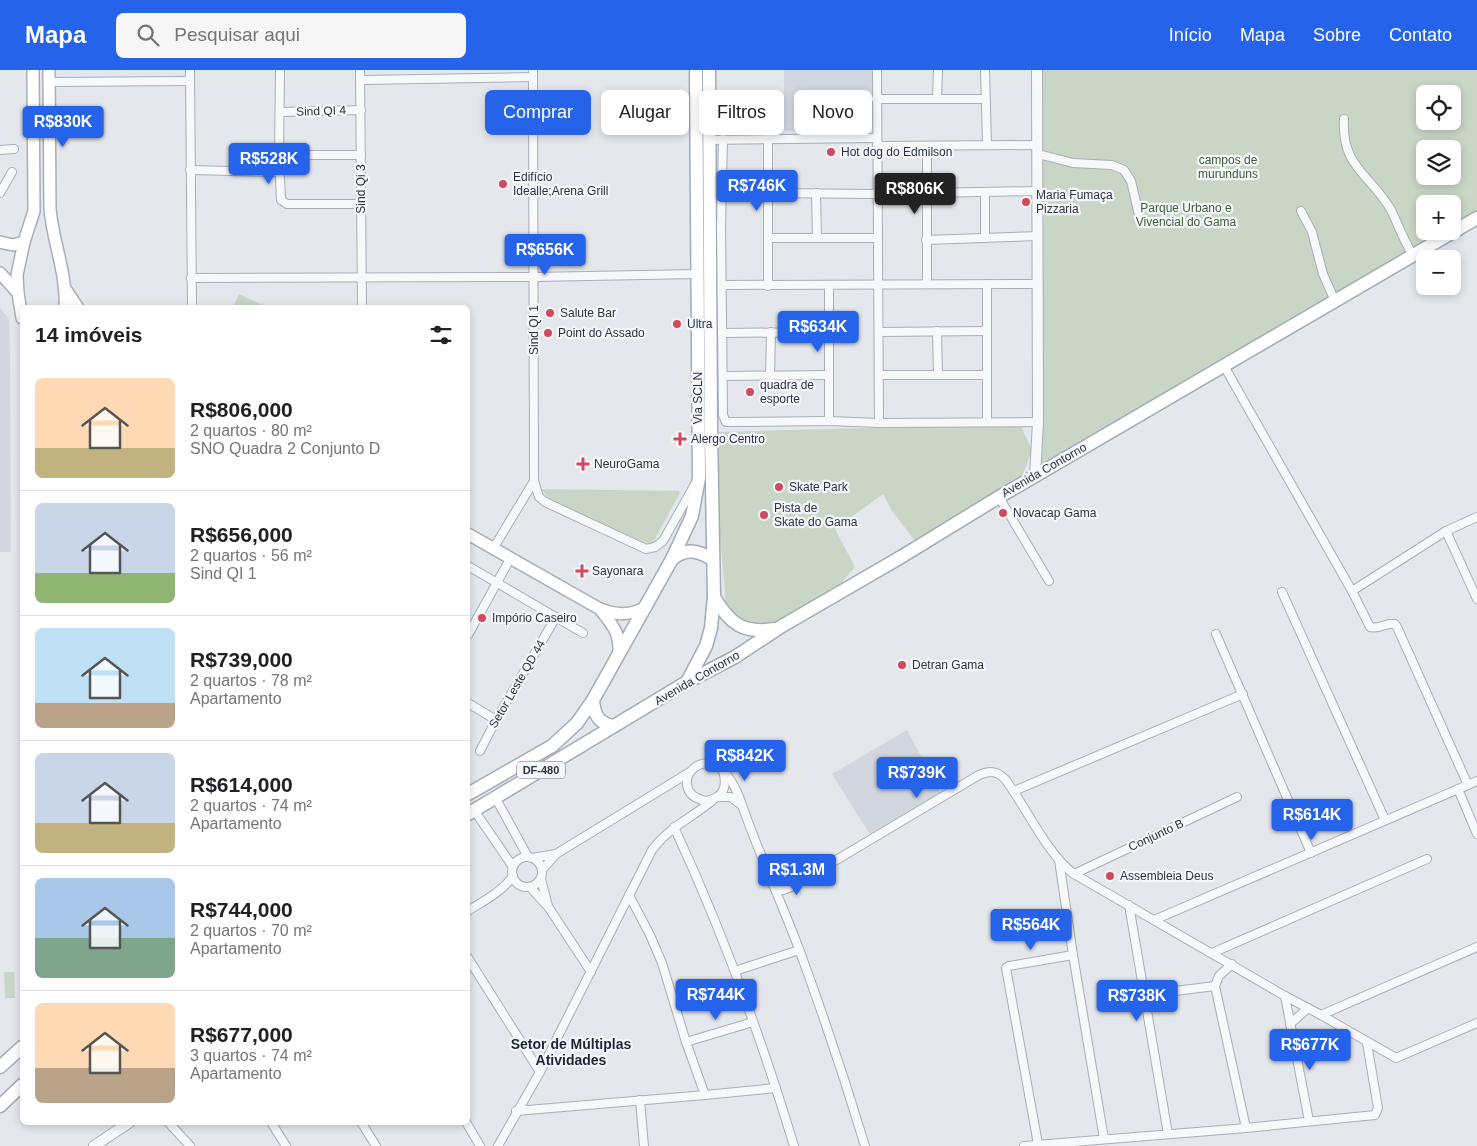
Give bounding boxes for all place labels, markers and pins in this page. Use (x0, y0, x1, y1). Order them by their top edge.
pin: R$830K (22, 106, 104, 148)
pin: R$528K (228, 142, 310, 185)
place label: Hot dog do Edmilson (841, 145, 952, 159)
marker: Hot dog do Edmilson (825, 146, 837, 158)
place label: Edifício Idealle;Arena Grill (513, 170, 608, 198)
pin: R$746K (716, 170, 798, 212)
pin: R$806K (874, 172, 956, 215)
marker: Edifício Idealle;Arena Grill (497, 178, 509, 190)
place label: Maria Fumaça Pizzaria (1036, 188, 1113, 216)
marker: Maria Fumaça Pizzaria (1020, 196, 1032, 208)
pin: R$656K (504, 234, 586, 276)
place label: Salute Bar (560, 306, 616, 320)
marker: Salute Bar (544, 307, 556, 319)
pin: R$634K (777, 310, 859, 353)
place label: Ultra (687, 317, 713, 331)
marker: Ultra (671, 318, 683, 330)
place label: Point do Assado (558, 326, 645, 340)
marker: Point do Assado (542, 327, 554, 339)
place label: quadra de esporte (760, 378, 814, 406)
marker: quadra de esporte (744, 386, 756, 398)
marker: Alergo Centro (673, 432, 687, 446)
place label: Alergo Centro (691, 432, 765, 446)
marker: NeuroGama (576, 457, 590, 471)
place label: NeuroGama (594, 457, 660, 471)
place label: Skate Park (789, 480, 849, 494)
marker: Skate Park (773, 481, 785, 493)
place label: Pista de Skate do Gama (774, 501, 858, 529)
place label: Novacap Gama (1013, 506, 1097, 520)
marker: Novacap Gama (997, 507, 1009, 519)
marker: Pista de Skate do Gama (758, 509, 770, 521)
place label: Sayonara (592, 564, 644, 578)
marker: Sayonara (576, 565, 588, 577)
place label: Impório Caseiro (492, 611, 577, 625)
marker: Impório Caseiro (476, 612, 488, 624)
place label: Detran Gama (912, 658, 984, 672)
marker: Detran Gama (896, 659, 908, 671)
pin: R$842K (704, 740, 786, 782)
pin: R$739K (876, 756, 958, 799)
pin: R$614K (1271, 798, 1353, 841)
pin: R$1.3M (756, 854, 838, 896)
place label: Assembleia Deus (1120, 869, 1213, 883)
marker: Assembleia Deus (1104, 870, 1116, 882)
pin: R$564K (990, 908, 1072, 951)
pin: R$744K (675, 978, 757, 1021)
pin: R$738K (1096, 980, 1178, 1022)
pin: R$677K (1269, 1028, 1351, 1071)

